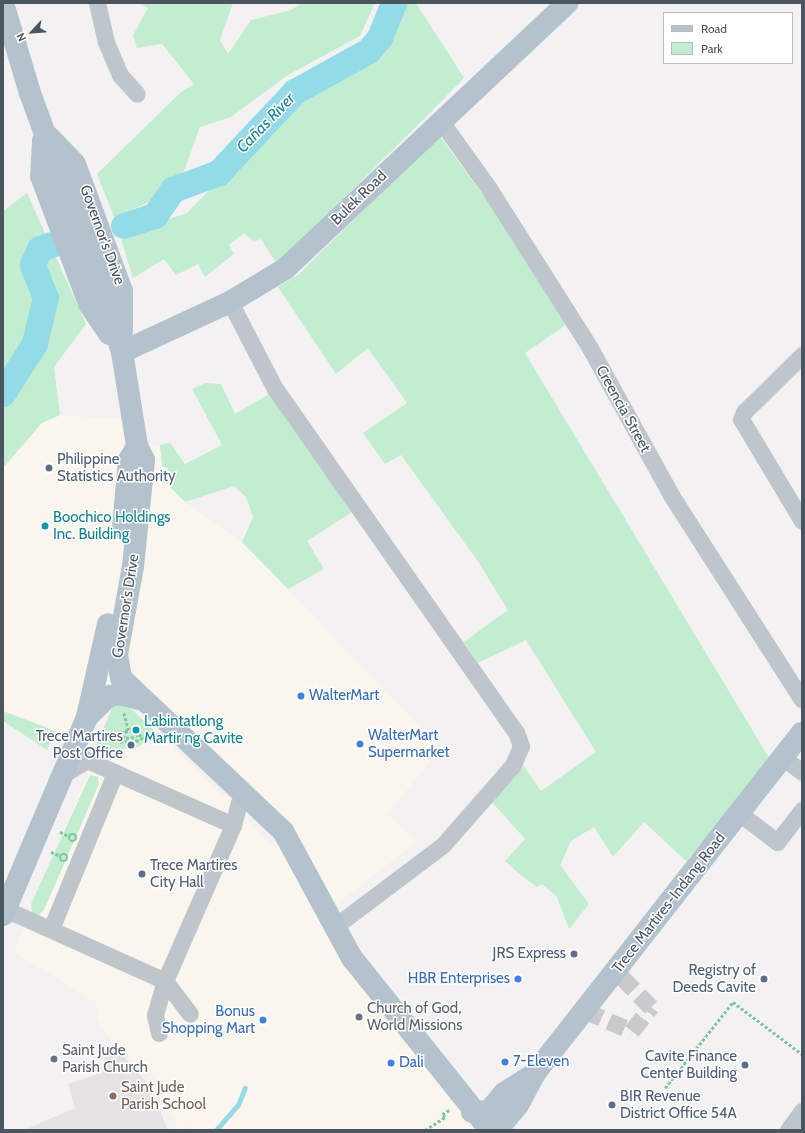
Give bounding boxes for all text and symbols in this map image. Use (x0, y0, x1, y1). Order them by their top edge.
north arrow (12, 12, 52, 52)
legend (663, 12, 793, 64)
text: Road (701, 21, 727, 36)
text: N (13, 31, 29, 44)
text: Park (701, 41, 723, 56)
water label: Cañas River (233, 89, 299, 157)
street label: Bulek Road (327, 167, 391, 229)
street label: Governor's Drive (76, 183, 128, 287)
street label: Creencia Street (592, 362, 654, 456)
place label: Philippine Statistics Authority (57, 450, 176, 485)
marker: Philippine Statistics Authority (44, 463, 54, 473)
place label: Boochico Holdings Inc. Building (53, 508, 171, 543)
marker: Boochico Holdings Inc. Building (40, 521, 50, 531)
street label: Governor's Drive (109, 553, 143, 659)
place label: WalterMart (309, 687, 379, 705)
marker: WalterMart (296, 691, 306, 701)
place label: Labintatlong Martir ng Cavite (144, 712, 243, 747)
marker: Labintatlong Martir ng Cavite (131, 725, 141, 735)
place label: WalterMart Supermarket (368, 726, 450, 761)
place label: Trece Martires Post Office (36, 727, 123, 762)
marker: WalterMart Supermarket (355, 739, 365, 749)
marker: Trece Martires Post Office (126, 740, 136, 750)
street label: Trece Martires-Indang Road (609, 829, 729, 977)
place label: Trece Martires City Hall (150, 856, 237, 891)
marker: Trece Martires City Hall (137, 869, 147, 879)
place label: JRS Express (493, 945, 566, 963)
marker: JRS Express (569, 949, 579, 959)
place label: Registry of Deeds Cavite (673, 961, 756, 996)
place label: HBR Enterprises (408, 970, 510, 988)
marker: HBR Enterprises (513, 974, 523, 984)
marker: Registry of Deeds Cavite (759, 974, 769, 984)
place label: Church of God, World Missions (367, 999, 462, 1034)
place label: Bonus Shopping Mart (162, 1002, 255, 1037)
marker: Church of God, World Missions (354, 1012, 364, 1022)
marker: Bonus Shopping Mart (258, 1015, 268, 1025)
place label: Saint Jude Parish Church (62, 1041, 148, 1076)
place label: Cavite Finance Center Building (640, 1047, 737, 1082)
place label: 7-Eleven (513, 1053, 569, 1071)
marker: Saint Jude Parish Church (49, 1054, 59, 1064)
place label: Dali (399, 1054, 424, 1072)
marker: 7-Eleven (500, 1057, 510, 1067)
marker: Dali (386, 1058, 396, 1068)
marker: Cavite Finance Center Building (740, 1060, 750, 1070)
place label: Saint Jude Parish School (121, 1078, 206, 1113)
place label: BIR Revenue District Office 54A (620, 1087, 737, 1122)
marker: Saint Jude Parish School (108, 1091, 118, 1101)
marker: BIR Revenue District Office 54A (607, 1100, 617, 1110)

